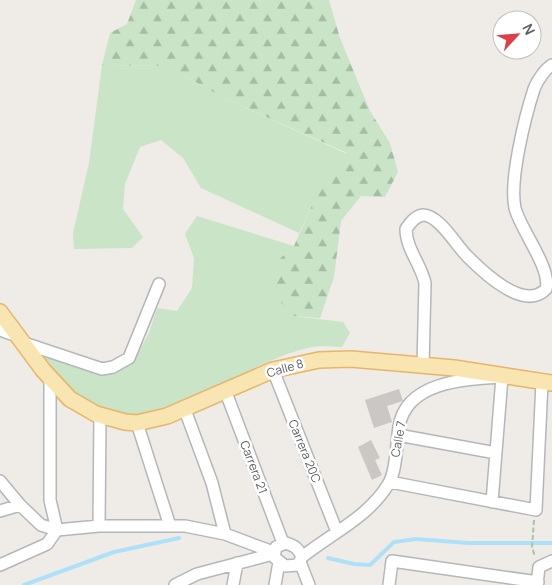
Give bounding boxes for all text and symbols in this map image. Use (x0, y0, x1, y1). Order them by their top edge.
north arrow (492, 10, 542, 60)
text: N (518, 20, 540, 38)
street label: Calle 8 (265, 355, 305, 381)
street label: Carrera 20C (285, 417, 326, 485)
street label: Calle 7 (386, 420, 410, 458)
street label: Carrera 21 (236, 438, 272, 496)

